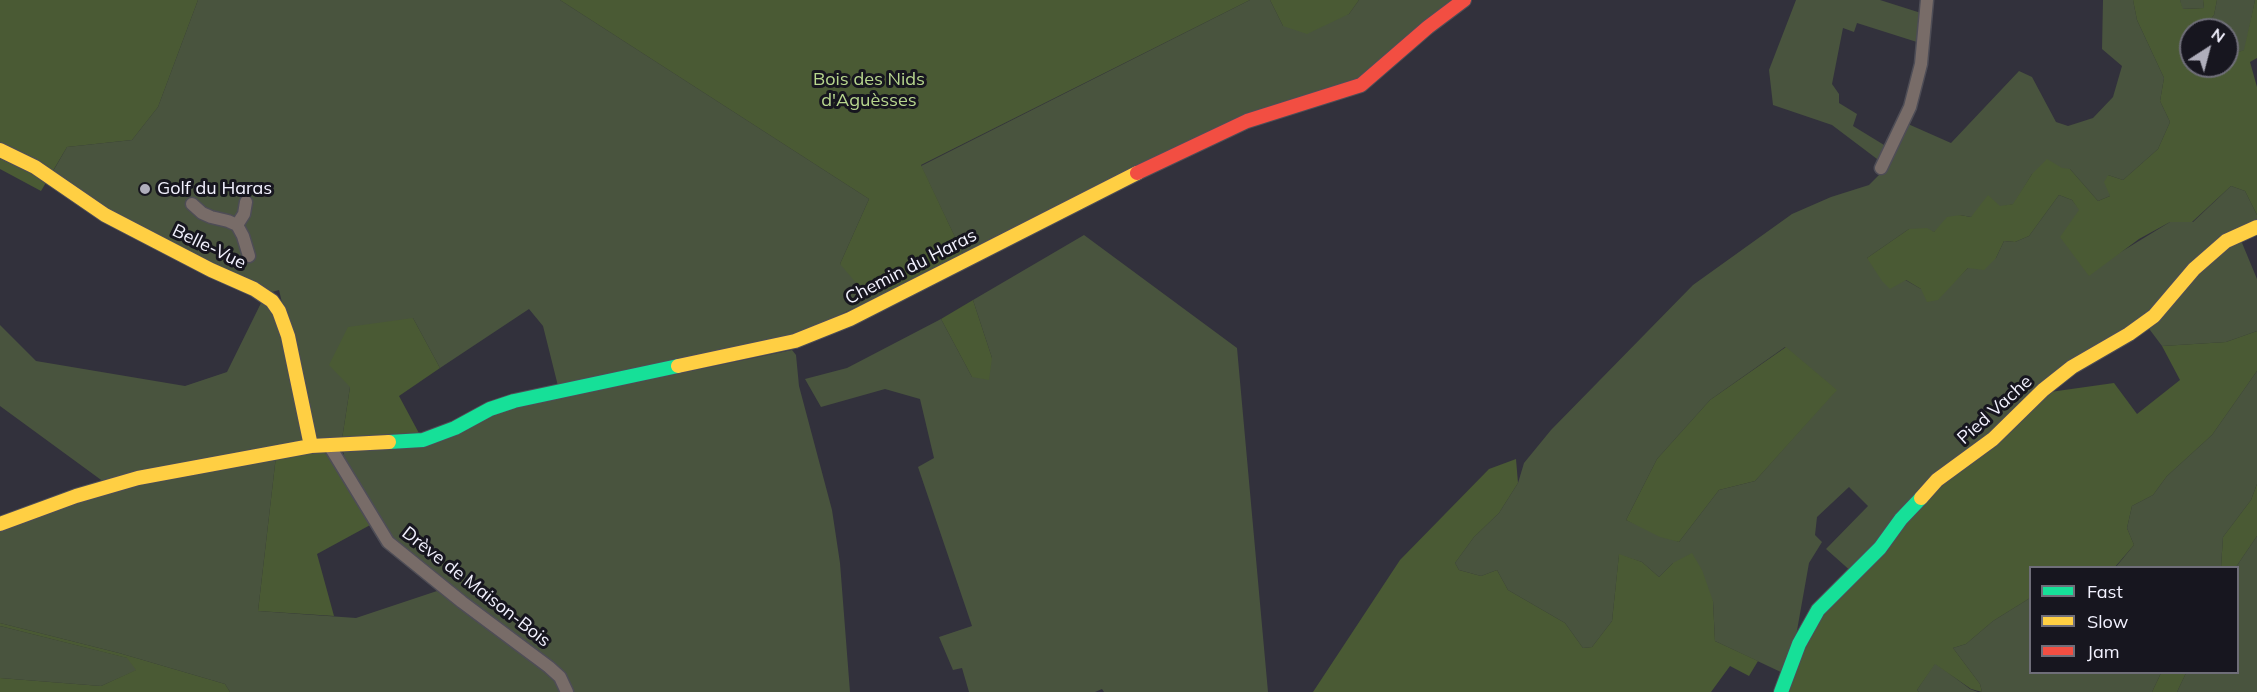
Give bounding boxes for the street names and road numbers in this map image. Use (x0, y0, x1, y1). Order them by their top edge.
street label: Belle-Vue (169, 220, 249, 274)
street label: Chemin du Haras (842, 225, 980, 309)
street label: Pied Vache (1953, 371, 2037, 449)
street label: Drève de Maison-Bois (397, 522, 555, 652)

